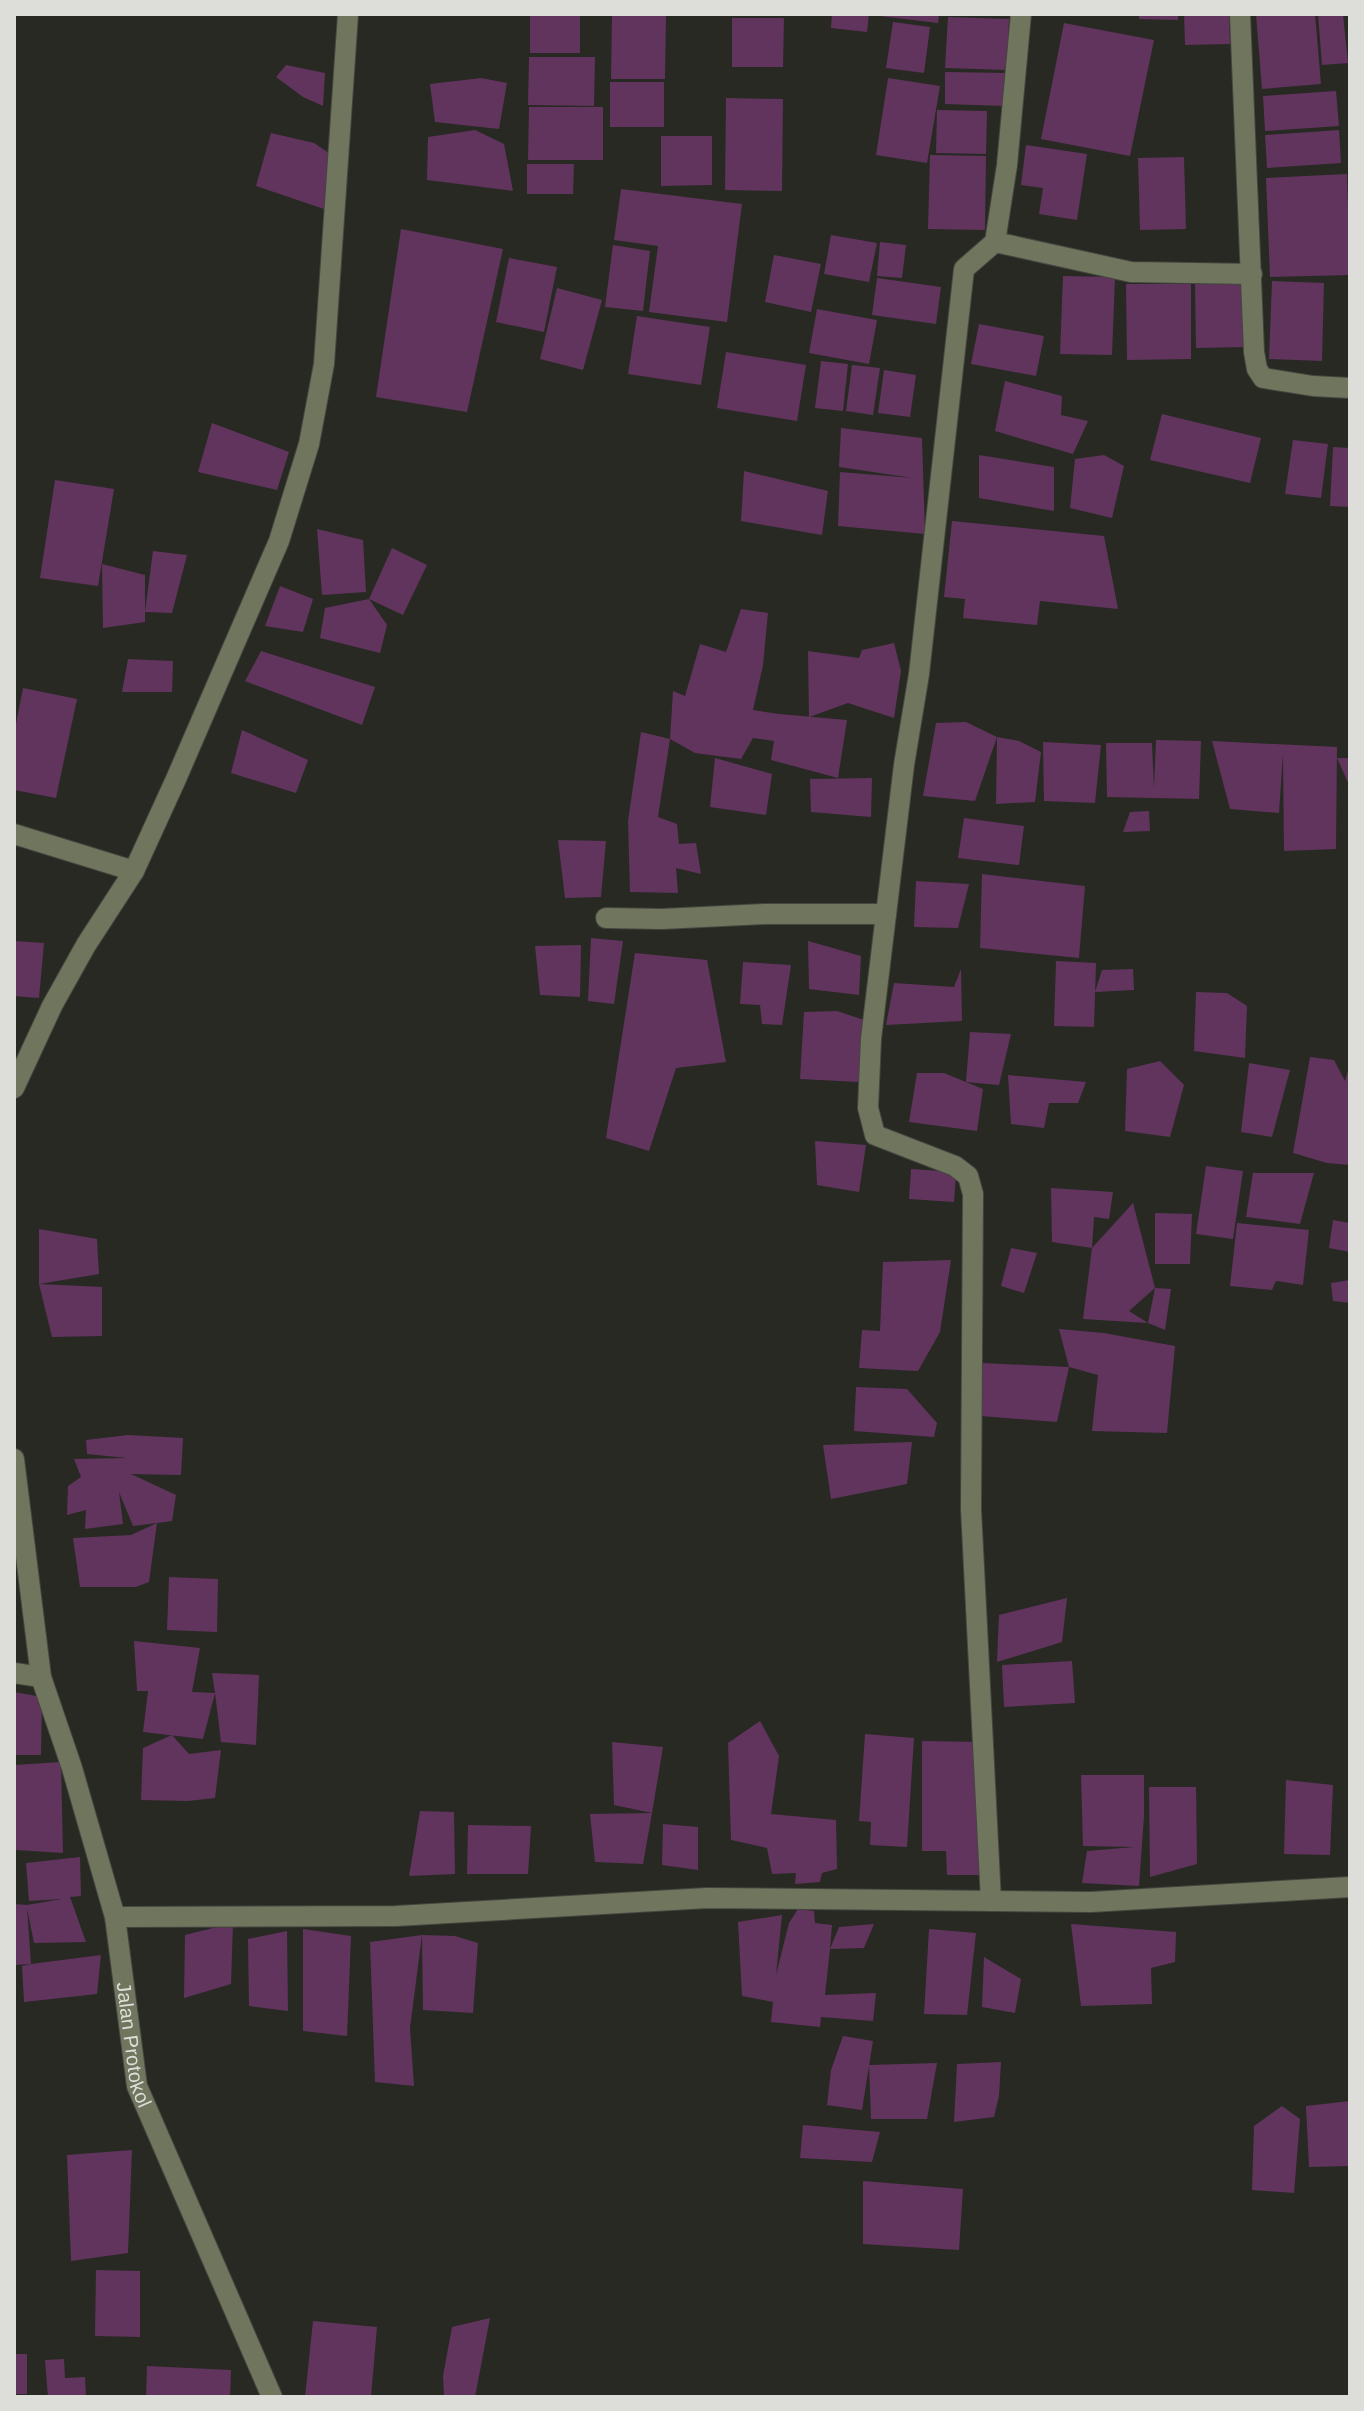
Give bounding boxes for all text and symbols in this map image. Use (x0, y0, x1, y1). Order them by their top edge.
street label: Jalan Protokol (113, 1981, 156, 2111)

